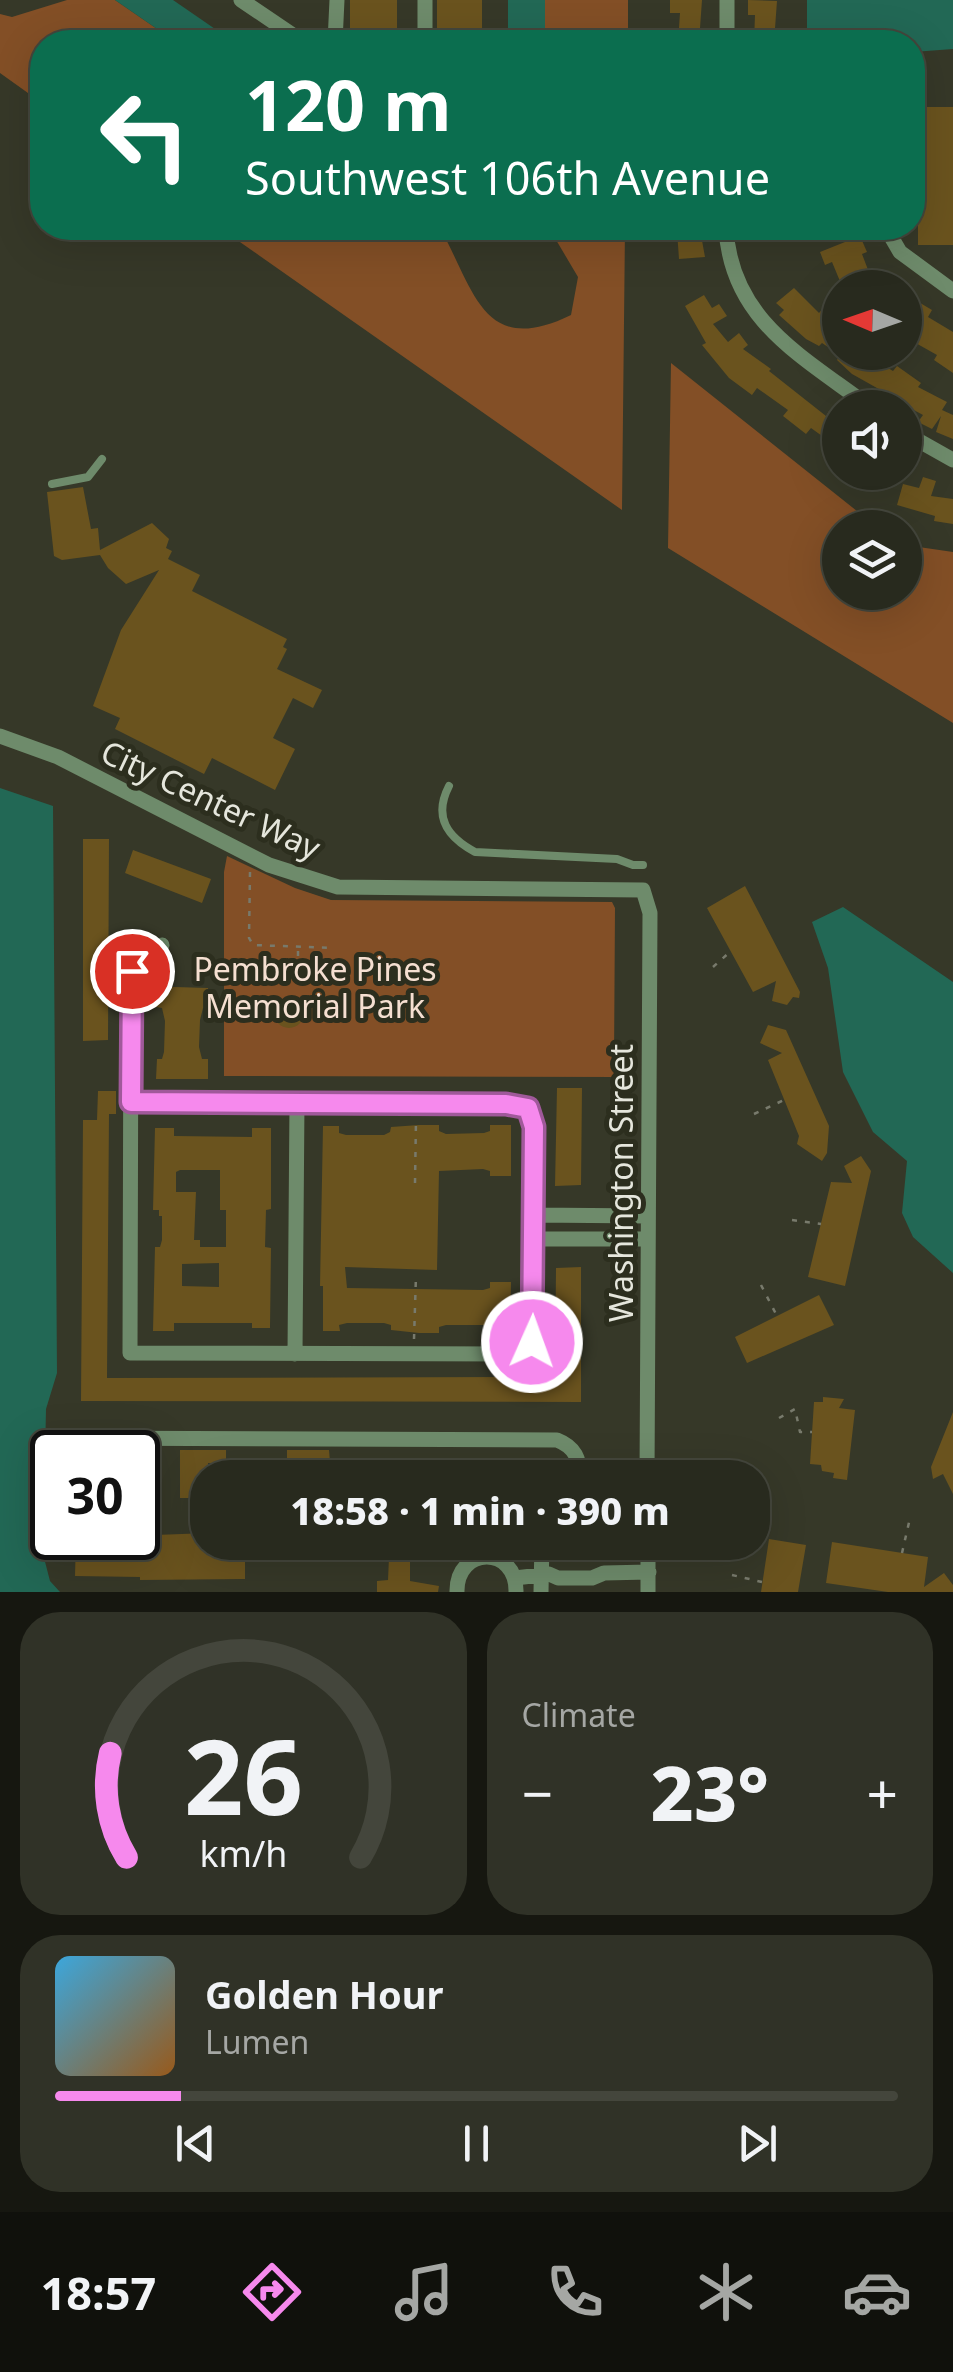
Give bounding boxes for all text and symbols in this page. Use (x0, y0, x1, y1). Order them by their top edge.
text: 120 m (245, 56, 452, 152)
icon: left (80, 70, 210, 200)
text: Southwest 106th Avenue (245, 147, 770, 208)
north arrow (822, 270, 922, 370)
map controls (822, 270, 922, 610)
button: sound (822, 390, 922, 490)
button: layers (822, 510, 922, 610)
street label: City Center Way (94, 729, 328, 869)
pin (90, 929, 175, 1014)
icon: arrive (105, 944, 160, 999)
park label: Pembroke Pines Memorial Park (193, 947, 437, 1027)
street label: Washington Street (599, 1044, 642, 1322)
position arrow (480, 1290, 584, 1394)
speed limit sign: 30 (30, 1430, 160, 1560)
text: 18:58 · 1 min · 390 m (290, 1484, 670, 1536)
text: Climate (522, 1693, 636, 1736)
text: 26 (184, 1704, 303, 1845)
text: 23° (651, 1741, 769, 1843)
text: − (522, 1755, 553, 1830)
text: + (867, 1755, 898, 1830)
text: km/h (199, 1829, 287, 1877)
text: Golden Hour (205, 1968, 443, 2020)
text: Lumen (205, 2020, 309, 2063)
icon: previous (168, 2116, 223, 2171)
icon: pause (449, 2116, 504, 2171)
icon: next (730, 2116, 785, 2171)
icon: directions (237, 2257, 307, 2327)
icon: music (389, 2257, 459, 2327)
icon: phone (540, 2257, 610, 2327)
icon: climate (691, 2257, 761, 2327)
icon: car (842, 2257, 912, 2327)
text: 18:57 (41, 2262, 156, 2323)

